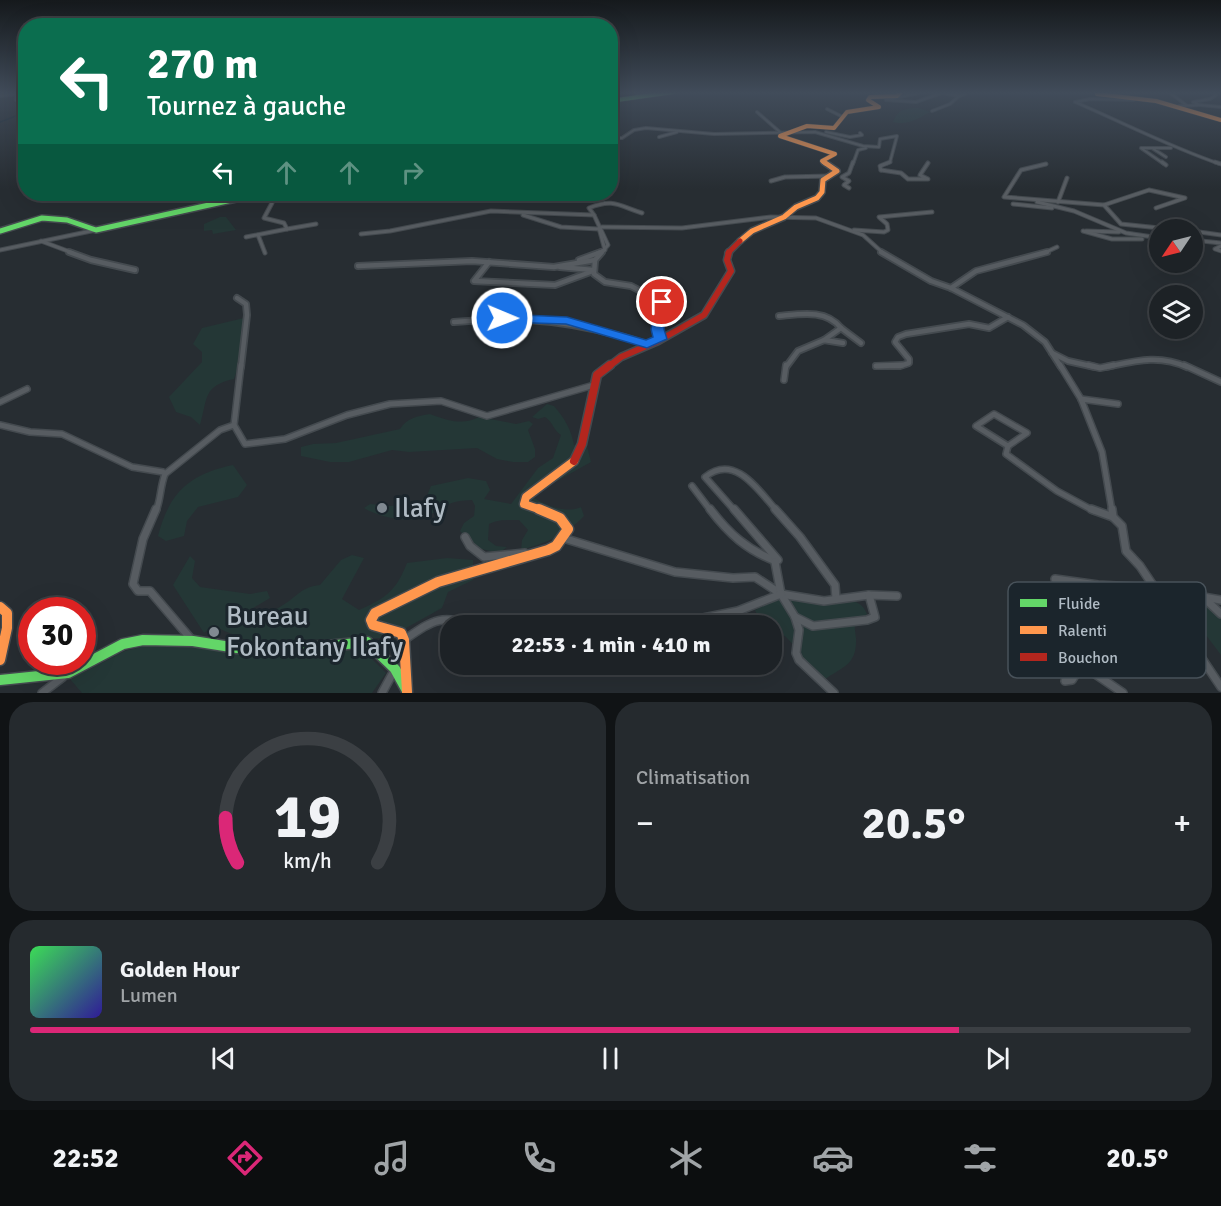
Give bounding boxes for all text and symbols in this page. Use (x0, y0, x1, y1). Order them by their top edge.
text: 270 m (147, 39, 258, 90)
icon: left (48, 42, 126, 120)
text: Tournez à gauche (147, 90, 346, 123)
icon: left (207, 156, 240, 189)
icon: ahead (270, 156, 303, 189)
icon: ahead (333, 156, 366, 189)
icon: right (396, 156, 429, 189)
north arrow (1149, 219, 1203, 273)
map controls (1149, 219, 1203, 339)
pin (636, 276, 687, 327)
icon: arrive (645, 285, 678, 318)
button: layers (1149, 285, 1203, 339)
position arrow (470, 286, 534, 350)
place label: Ilafy (394, 492, 446, 525)
marker: Ilafy (375, 501, 389, 515)
legend (1008, 582, 1206, 678)
text: Fluide (1058, 594, 1100, 614)
speed limit sign: 30 (18, 597, 96, 675)
place label: Bureau Fokontany Ilafy (226, 600, 404, 664)
text: Ralenti (1058, 621, 1107, 641)
marker: Bureau Fokontany Ilafy (207, 625, 221, 639)
text: 22:53 · 1 min · 410 m (511, 631, 711, 658)
text: Bouchon (1058, 648, 1118, 668)
text: Climatisation (636, 765, 750, 790)
text: 19 (274, 778, 341, 855)
text: 20.5° (862, 796, 965, 851)
text: − (636, 803, 654, 844)
text: + (1173, 803, 1191, 844)
text: km/h (283, 849, 332, 875)
text: Golden Hour (120, 956, 240, 983)
text: Lumen (120, 983, 178, 1008)
icon: previous (207, 1042, 240, 1075)
icon: pause (594, 1042, 627, 1075)
icon: next (981, 1042, 1014, 1075)
icon: directions (224, 1137, 266, 1179)
icon: music (371, 1137, 413, 1179)
icon: phone (518, 1137, 560, 1179)
icon: climate (665, 1137, 707, 1179)
icon: car (812, 1137, 854, 1179)
icon: filters (959, 1137, 1001, 1179)
text: 22:52 (53, 1142, 119, 1175)
text: 20.5° (1106, 1142, 1168, 1175)

